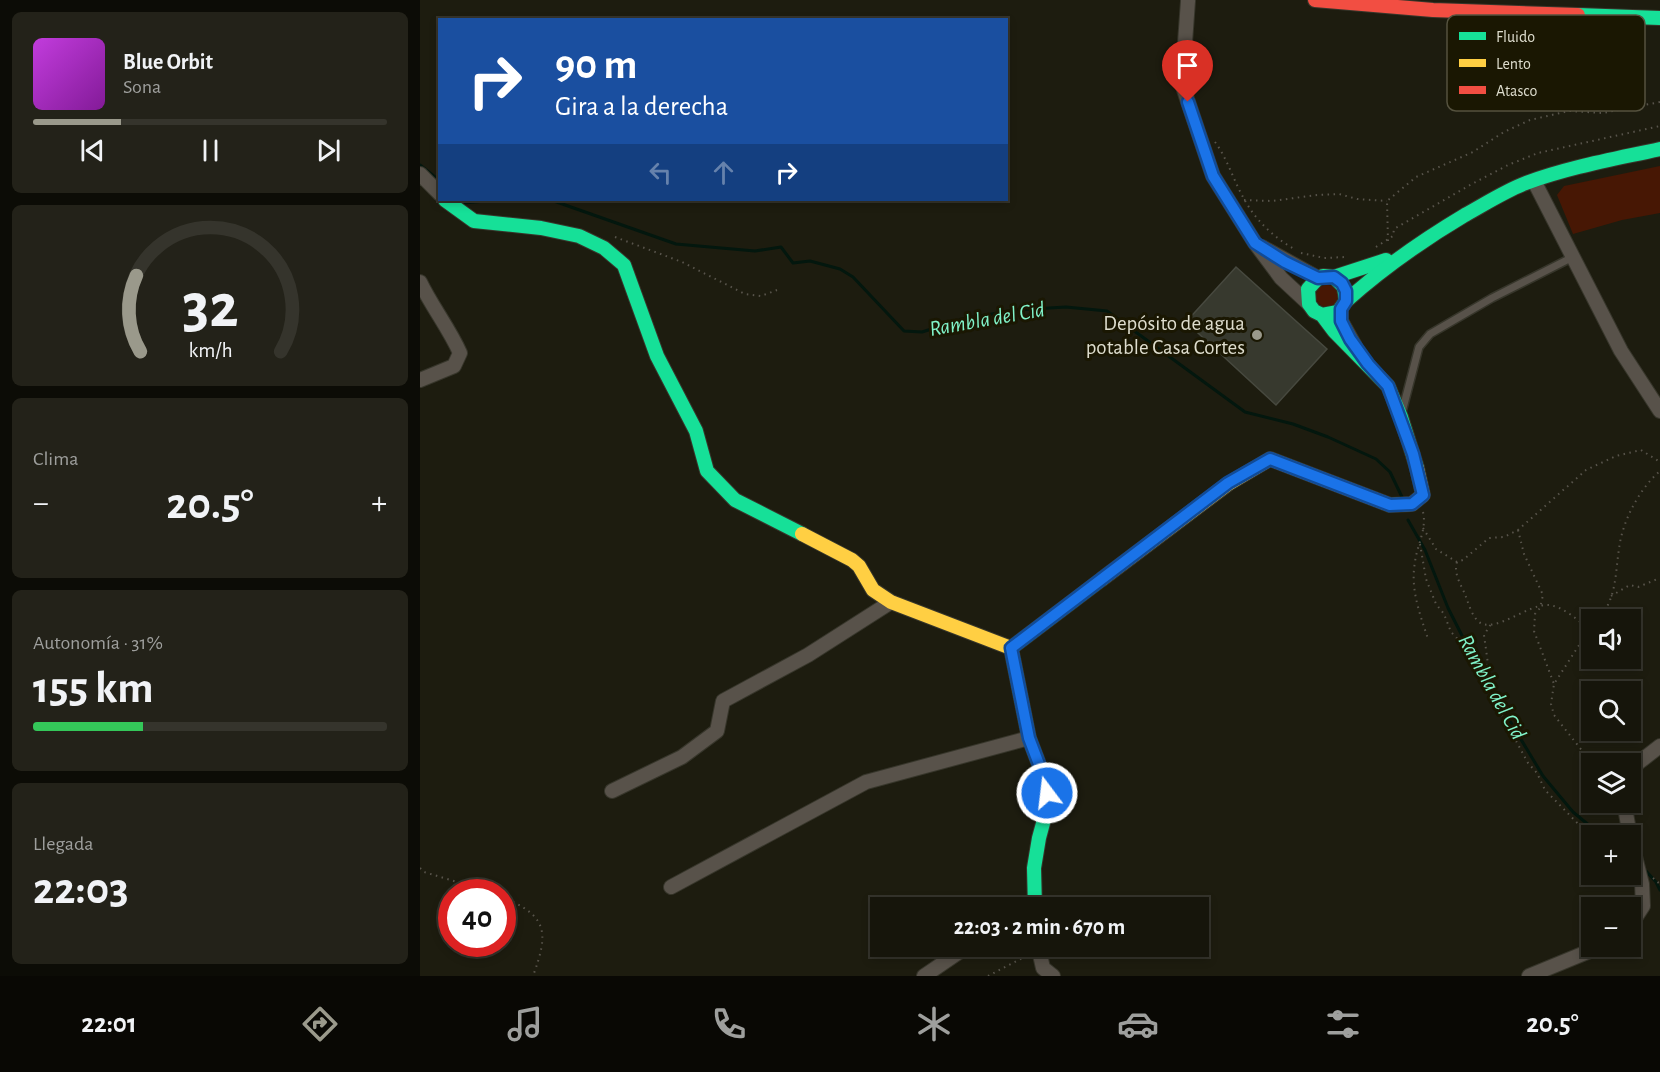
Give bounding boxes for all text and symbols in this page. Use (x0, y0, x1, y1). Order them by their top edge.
legend (1447, 15, 1645, 111)
text: Fluido (1496, 29, 1535, 45)
pin (1162, 40, 1213, 102)
icon: right (456, 42, 534, 120)
text: 90 m (555, 44, 637, 86)
icon: arrive (1171, 49, 1204, 82)
text: Blue Orbit (123, 51, 213, 73)
text: Lento (1496, 56, 1531, 72)
text: Sona (123, 77, 161, 97)
text: Atasco (1496, 83, 1538, 99)
text: Gira a la derecha (555, 93, 728, 120)
icon: previous (76, 134, 109, 167)
icon: pause (194, 134, 227, 167)
icon: next (312, 134, 345, 167)
icon: left (644, 156, 677, 189)
icon: ahead (707, 156, 740, 189)
icon: right (770, 156, 803, 189)
text: 32 (182, 276, 238, 338)
water label: Rambla del Cid (928, 298, 1047, 340)
place label: Depósito de agua potable Casa Cortes (1086, 313, 1245, 358)
marker: Depósito de agua potable Casa Cortes (1250, 328, 1264, 342)
text: km/h (188, 341, 232, 362)
text: Clima (33, 449, 78, 469)
text: 20.5° (166, 482, 254, 527)
text: − (33, 487, 49, 520)
text: + (371, 487, 387, 520)
map controls (1581, 609, 1641, 957)
button: sound (1581, 609, 1641, 669)
water label: Rambla del Cid (1454, 631, 1530, 744)
text: Autonomía · 31% (33, 633, 163, 653)
text: 155 km (33, 666, 153, 711)
button: search (1581, 681, 1641, 741)
button: layers (1581, 753, 1641, 813)
position arrow (1015, 761, 1079, 825)
button: + (1581, 825, 1641, 885)
text: Llegada (33, 834, 94, 854)
text: 22:03 (33, 867, 129, 912)
speed limit sign: 40 (438, 879, 516, 957)
button: − (1581, 897, 1641, 957)
text: 22:03 · 2 min · 670 m (954, 916, 1125, 938)
icon: directions (299, 1003, 341, 1045)
icon: music (504, 1003, 546, 1045)
icon: phone (708, 1003, 750, 1045)
icon: climate (913, 1003, 955, 1045)
icon: car (1117, 1003, 1159, 1045)
icon: filters (1322, 1003, 1364, 1045)
text: 22:01 (81, 1010, 137, 1037)
text: 20.5° (1526, 1010, 1579, 1037)

